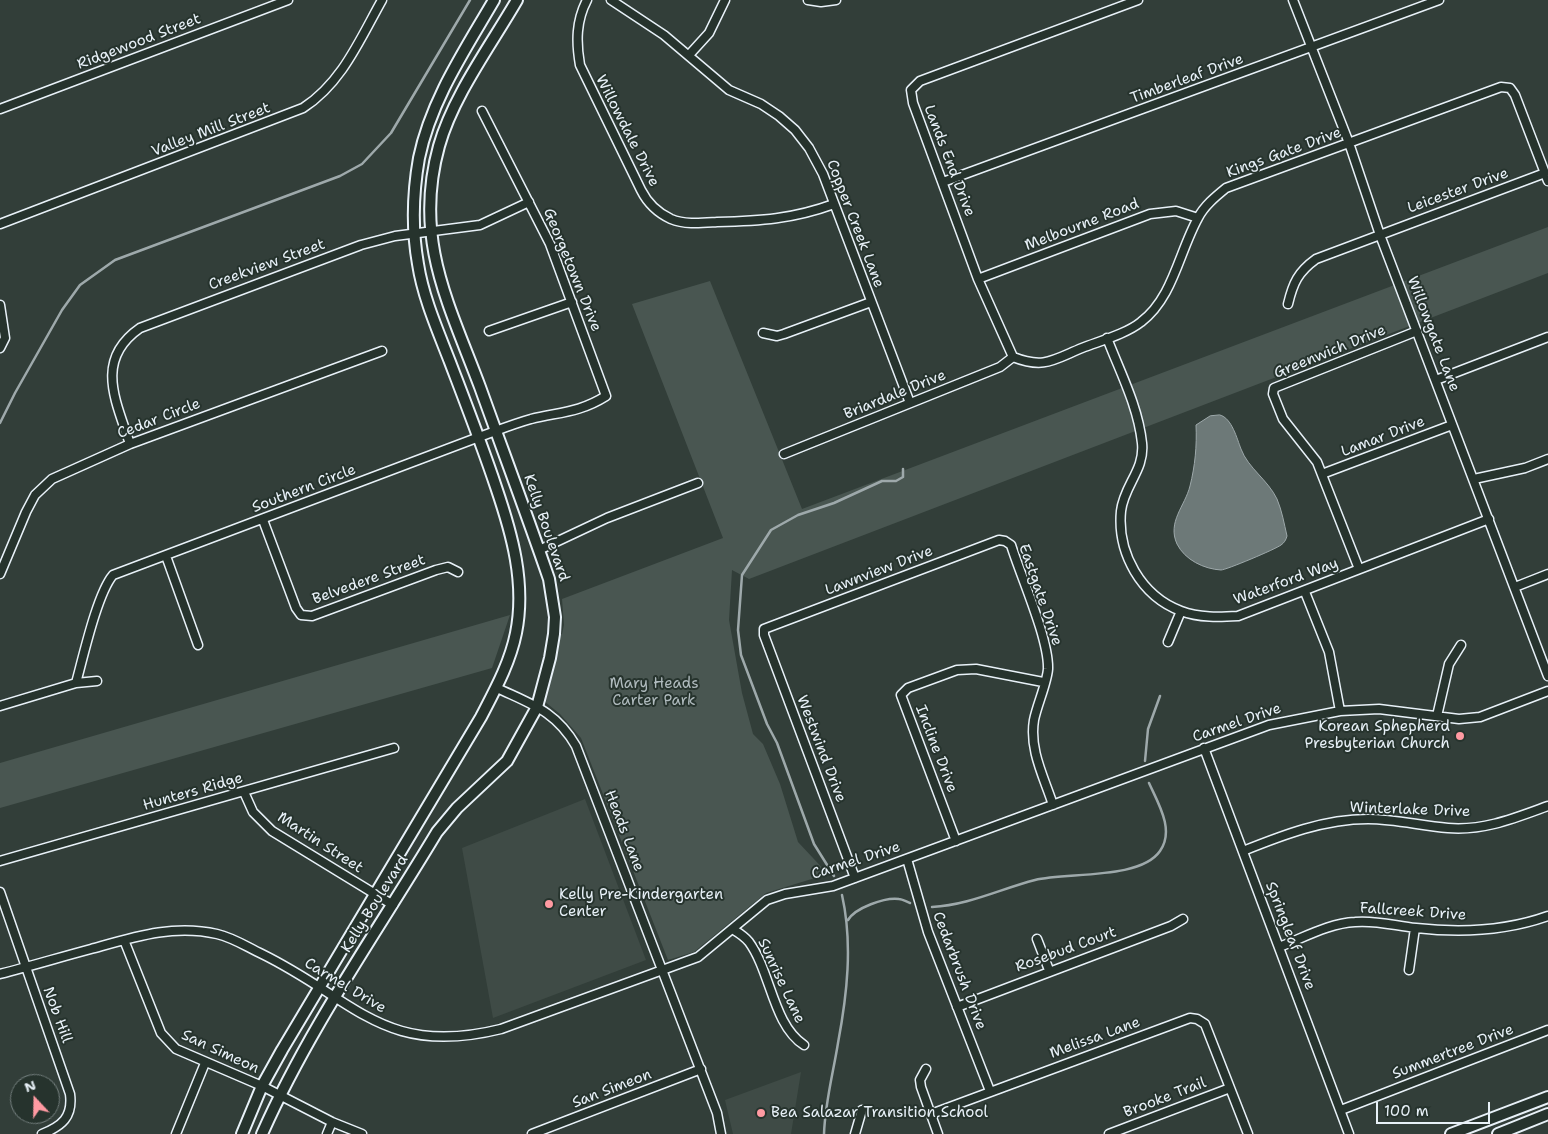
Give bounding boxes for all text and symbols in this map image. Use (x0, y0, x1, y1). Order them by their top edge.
street label: Ridgewood Street (75, 10, 203, 74)
street label: Timberleaf Drive (1128, 50, 1246, 108)
street label: Willowdale Drive (591, 72, 663, 190)
street label: Valley Mill Street (149, 99, 273, 161)
street label: Lands End Drive (919, 103, 979, 219)
street label: Kings Gate Drive (1224, 124, 1344, 182)
street label: Copper Creek Lane (822, 157, 888, 291)
street label: Leicester Drive (1405, 164, 1511, 218)
street label: Melbourne Road (1022, 195, 1142, 255)
street label: Georgetown Drive (539, 206, 605, 334)
street label: Creekview Street (206, 236, 328, 294)
street label: Willowgate Lane (1403, 274, 1463, 394)
street label: Greenwich Drive (1272, 321, 1388, 383)
street label: Briardale Drive (841, 366, 949, 424)
street label: Cedar Circle (115, 395, 203, 443)
street label: Lamar Drive (1339, 413, 1427, 461)
street label: Southern Circle (250, 461, 358, 517)
street label: Kelly Boulevard (519, 472, 573, 584)
street label: Lawnview Drive (823, 542, 935, 600)
street label: Eastgate Drive (1014, 542, 1066, 648)
street label: Belvedere Street (310, 551, 428, 609)
street label: Waterford Way (1231, 555, 1341, 609)
park label: Mary Heads Carter Park (609, 675, 699, 710)
street label: Westwind Drive (792, 693, 850, 805)
street label: Carmel Drive (1190, 699, 1284, 747)
street label: Incline Drive (911, 703, 961, 795)
place label: Korean Sphepherd Presbyterian Church (1304, 718, 1450, 753)
marker: Korean Sphepherd Presbyterian Church (1454, 730, 1466, 742)
street label: Hunters Ridge (141, 769, 245, 815)
street label: Heads Lane (600, 788, 648, 874)
street label: Winterlake Drive (1349, 799, 1471, 821)
street label: Martin Street (274, 809, 366, 877)
street label: Carmel Drive (809, 838, 903, 884)
street label: Kelly Boulevard (338, 852, 412, 956)
street label: Springleaf Drive (1261, 879, 1319, 993)
place label: Kelly Pre-Kindergarten Center (559, 886, 723, 921)
marker: Kelly Pre-Kindergarten Center (543, 898, 555, 910)
street label: Fallcreek Drive (1359, 899, 1467, 925)
street label: Cedarbrush Drive (928, 909, 990, 1033)
street label: Rosebud Court (1013, 923, 1119, 977)
street label: Sunrise Lane (753, 936, 809, 1026)
street label: Carmel Drive (301, 954, 389, 1018)
street label: Nob Hill (39, 985, 75, 1045)
street label: Melissa Lane (1047, 1013, 1143, 1063)
street label: Summertree Drive (1390, 1021, 1516, 1083)
street label: San Simeon (178, 1026, 262, 1078)
street label: San Simeon (570, 1066, 654, 1112)
north arrow (10, 1074, 60, 1124)
street label: Brooke Trail (1121, 1074, 1209, 1122)
text: N (22, 1076, 38, 1096)
scale bar (1378, 1092, 1492, 1124)
text: 100 m (1384, 1101, 1429, 1121)
place label: Bea Salazar Transition School (771, 1104, 988, 1122)
marker: Bea Salazar Transition School (755, 1107, 767, 1119)

